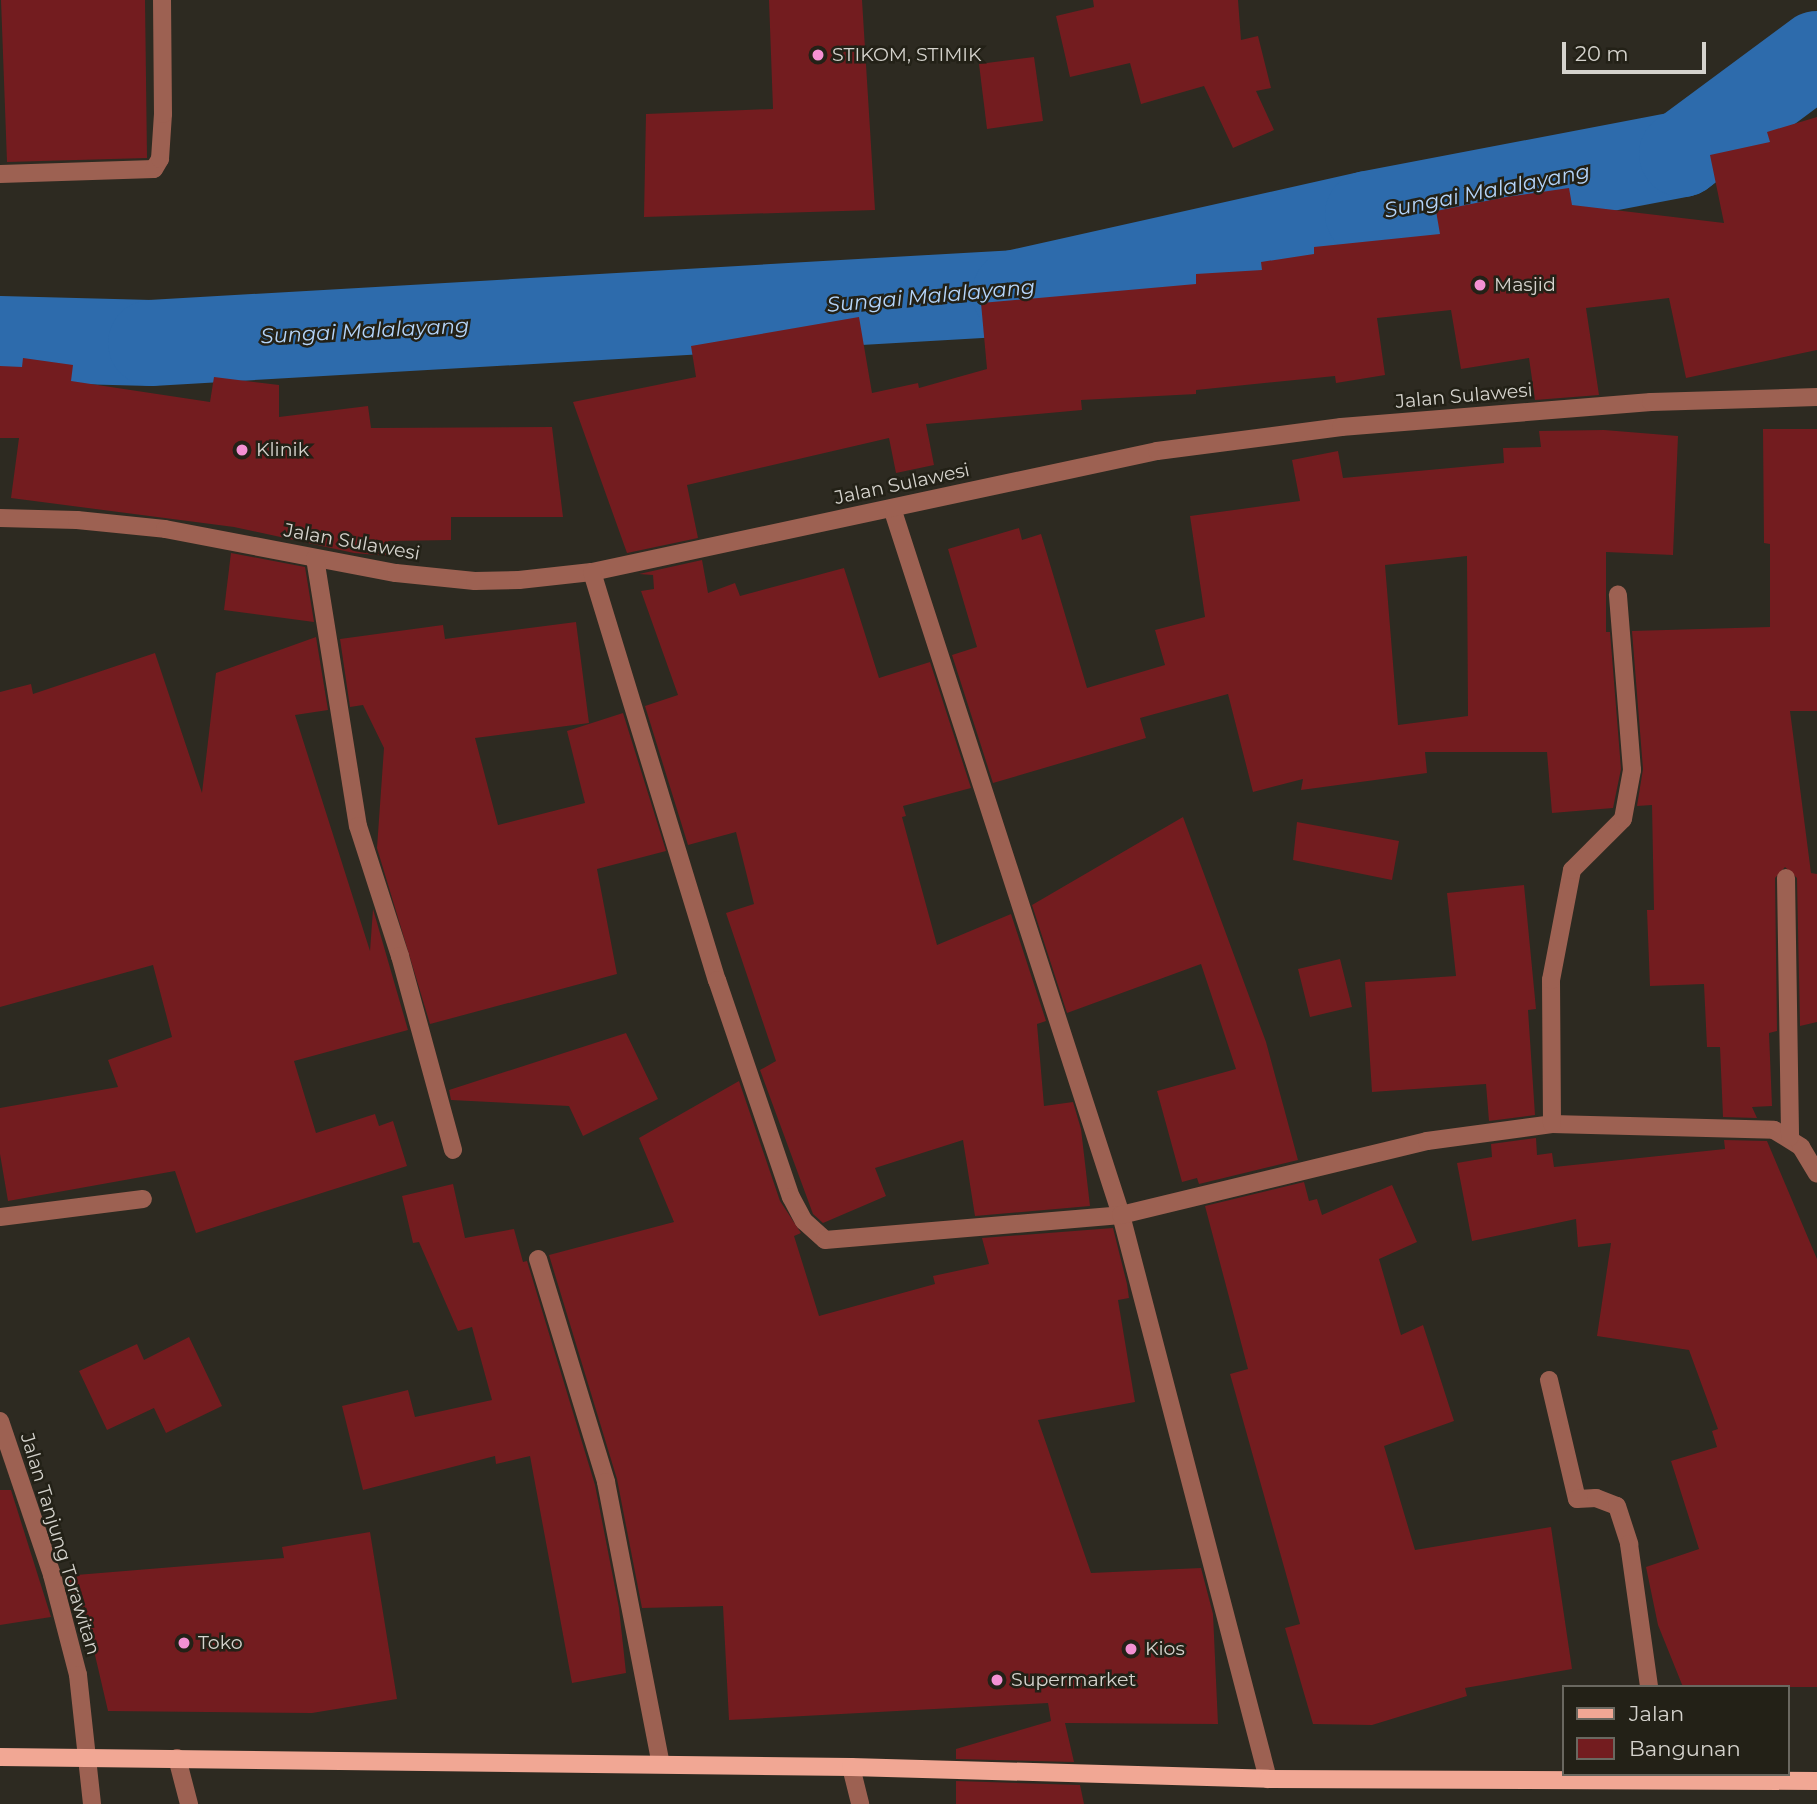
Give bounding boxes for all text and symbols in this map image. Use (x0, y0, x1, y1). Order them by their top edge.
scale bar (1565, 28, 1708, 72)
text: 20 m (1575, 41, 1629, 66)
place label: STIKOM, STIMIK (832, 44, 982, 66)
marker: STIKOM, STIMIK (810, 47, 826, 63)
water label: Sungai Malalayang (1382, 159, 1592, 223)
water label: Sungai Malalayang (826, 274, 1036, 318)
place label: Masjid (1494, 274, 1556, 296)
marker: Masjid (1472, 277, 1488, 293)
water label: Sungai Malalayang (260, 313, 470, 349)
street label: Jalan Sulawesi (1394, 379, 1534, 413)
place label: Klinik (256, 439, 309, 461)
marker: Klinik (234, 442, 250, 458)
street label: Jalan Sulawesi (832, 459, 972, 509)
street label: Jalan Sulawesi (282, 519, 422, 565)
street label: Jalan Tanjung Torawitan (15, 1430, 105, 1658)
place label: Toko (198, 1632, 243, 1654)
marker: Toko (176, 1635, 192, 1651)
place label: Kios (1145, 1638, 1185, 1660)
marker: Kios (1123, 1641, 1139, 1657)
place label: Supermarket (1011, 1669, 1136, 1691)
marker: Supermarket (989, 1672, 1005, 1688)
legend (1562, 1685, 1789, 1776)
text: Jalan (1629, 1701, 1684, 1726)
text: Bangunan (1629, 1736, 1741, 1761)

